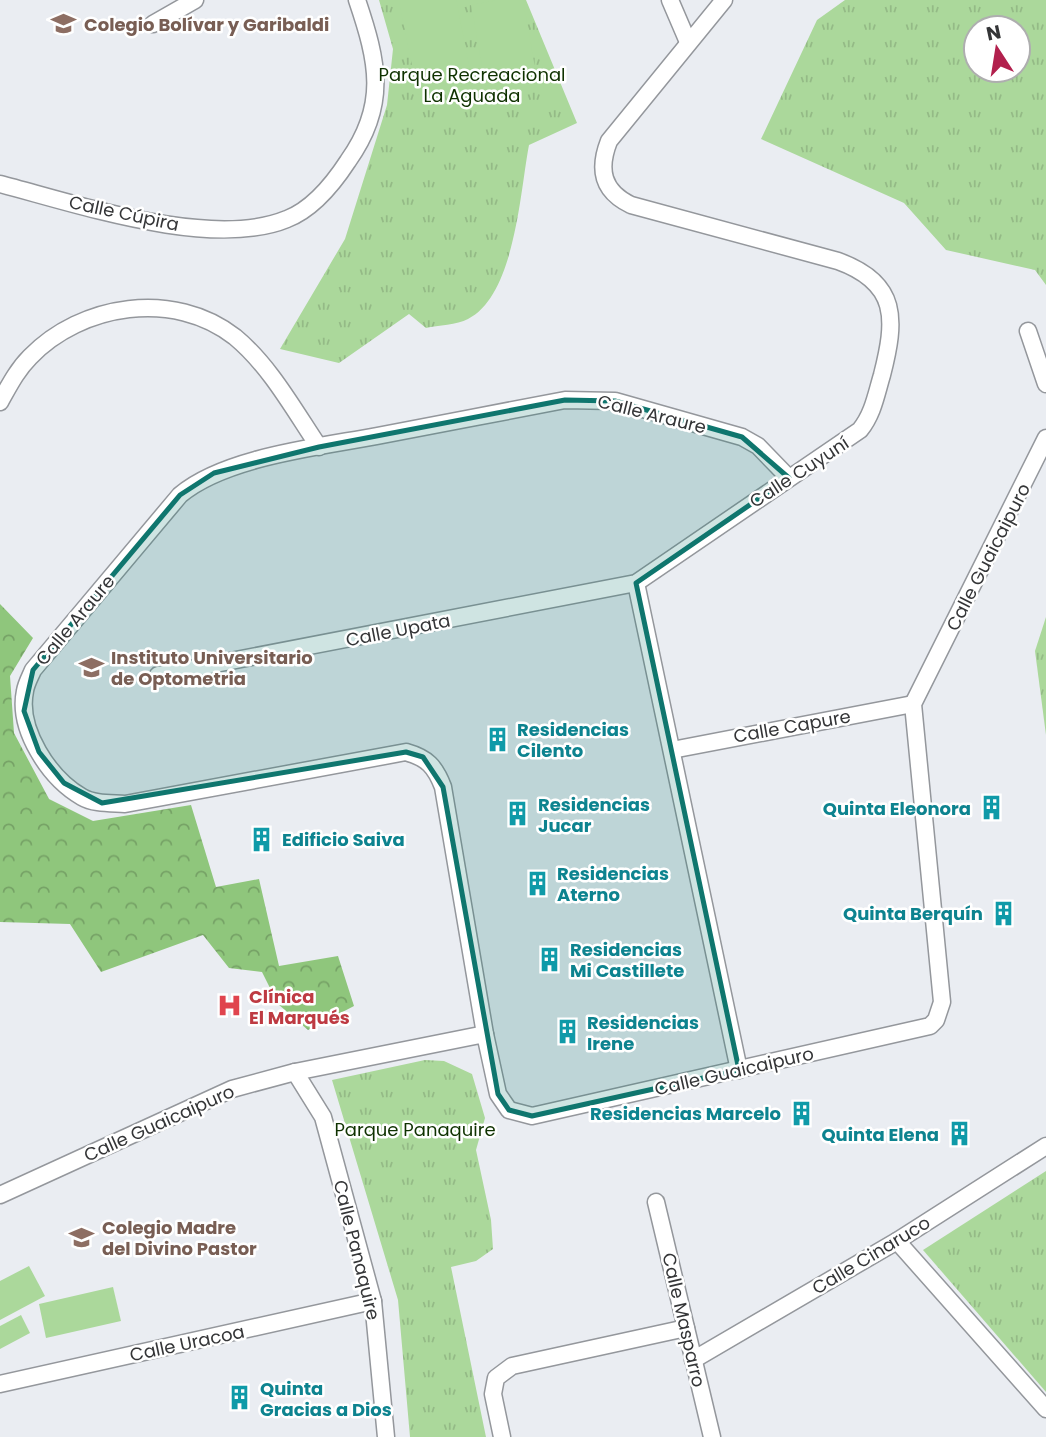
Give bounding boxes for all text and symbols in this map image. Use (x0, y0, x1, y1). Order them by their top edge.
school or university icon: Colegio Bolívar y Garibaldi (50, 10, 78, 38)
place label: Colegio Bolívar y Garibaldi (84, 12, 329, 37)
north arrow (962, 14, 1032, 84)
text: N (984, 18, 1003, 48)
park label: Parque Recreacional La Aguada (378, 62, 566, 108)
street label: Calle Cúpira (67, 189, 181, 237)
street label: Calle Araure (595, 388, 709, 440)
street label: Calle Cuyuní (744, 430, 854, 514)
street label: Calle Guaicaipuro (940, 479, 1036, 635)
street label: Calle Araure (30, 569, 120, 671)
street label: Calle Upata (344, 608, 452, 652)
place label: Instituto Universitario de Optometria (111, 645, 313, 691)
school or university icon: Instituto Universitario de Optometria (77, 653, 105, 681)
street label: Calle Capure (731, 703, 853, 749)
place label: Residencias Cilento (517, 717, 629, 763)
building icon: Residencias Cilento (483, 725, 511, 753)
place label: Residencias Jucar (538, 792, 650, 838)
building icon: Quinta Eleonora (977, 794, 1005, 822)
place label: Quinta Eleonora (823, 796, 971, 821)
building icon: Residencias Jucar (504, 800, 532, 828)
building icon: Edificio Saiva (248, 825, 276, 853)
place label: Edificio Saiva (282, 827, 405, 852)
place label: Residencias Aterno (557, 861, 669, 907)
building icon: Residencias Aterno (523, 869, 551, 897)
building icon: Quinta Berquín (989, 899, 1017, 927)
place label: Quinta Berquín (843, 901, 983, 926)
place label: Residencias Mi Castillete (570, 937, 684, 983)
building icon: Residencias Mi Castillete (536, 945, 564, 973)
place label: Clínica El Marqués (249, 984, 350, 1030)
hospital icon: Clínica El Marqués (215, 992, 243, 1020)
place label: Residencias Irene (587, 1010, 699, 1056)
building icon: Residencias Irene (553, 1018, 581, 1046)
street label: Calle Guaicaipuro (652, 1041, 816, 1101)
street label: Calle Guaicaipuro (80, 1079, 238, 1167)
building icon: Residencias Marcelo (787, 1099, 815, 1127)
place label: Residencias Marcelo (590, 1101, 781, 1126)
park label: Parque Panaquire (334, 1117, 496, 1142)
building icon: Quinta Elena (945, 1120, 973, 1148)
place label: Quinta Elena (821, 1122, 939, 1147)
street label: Calle Panaquire (328, 1178, 386, 1322)
street label: Calle Cinaruco (807, 1210, 935, 1300)
place label: Colegio Madre del Divino Pastor (102, 1215, 257, 1261)
school or university icon: Colegio Madre del Divino Pastor (68, 1223, 96, 1251)
street label: Calle Masparro (656, 1250, 712, 1390)
street label: Calle Uracoa (127, 1319, 247, 1367)
place label: Quinta Gracias a Dios (260, 1376, 392, 1422)
building icon: Quinta Gracias a Dios (226, 1384, 254, 1412)

